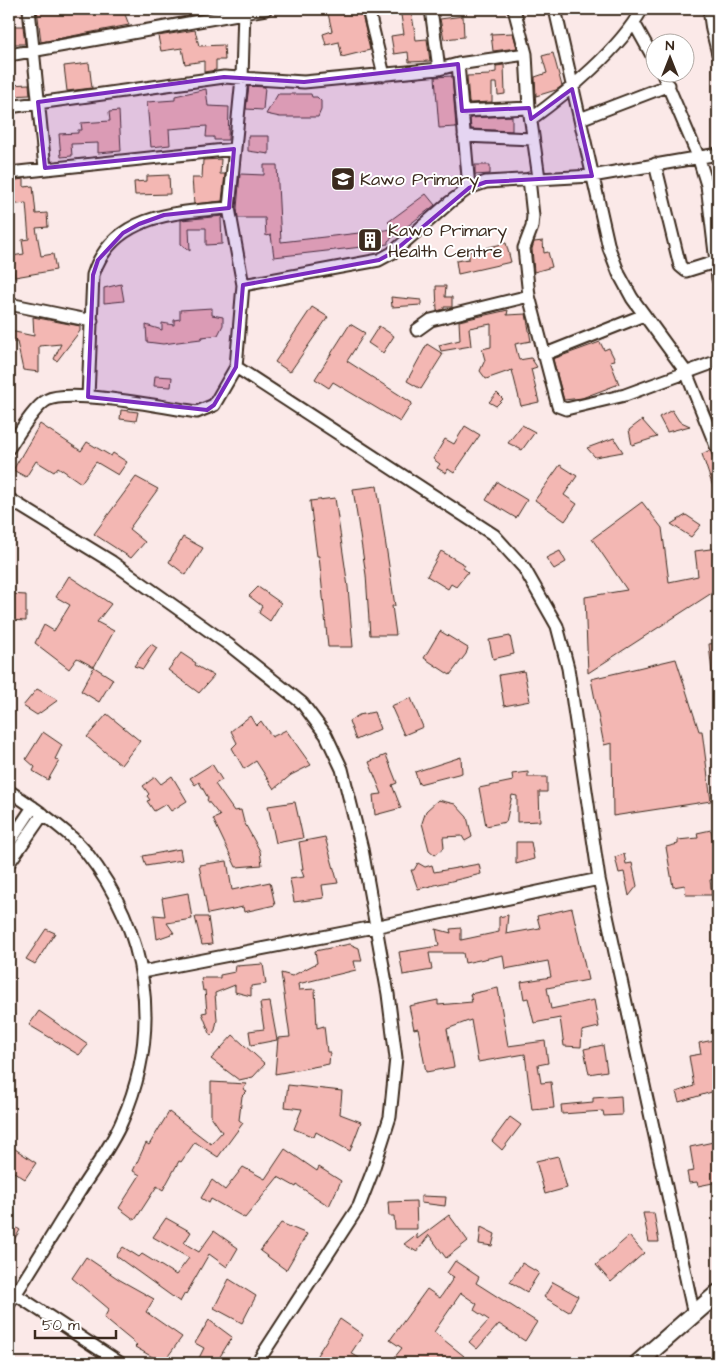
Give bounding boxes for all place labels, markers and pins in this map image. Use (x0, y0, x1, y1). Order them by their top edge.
school or university icon: Kawo Primary (330, 166, 356, 192)
place label: Kawo Primary (360, 167, 479, 193)
place label: Kawo Primary Health Centre (388, 218, 507, 264)
building icon: Kawo Primary Health Centre (357, 227, 383, 253)

